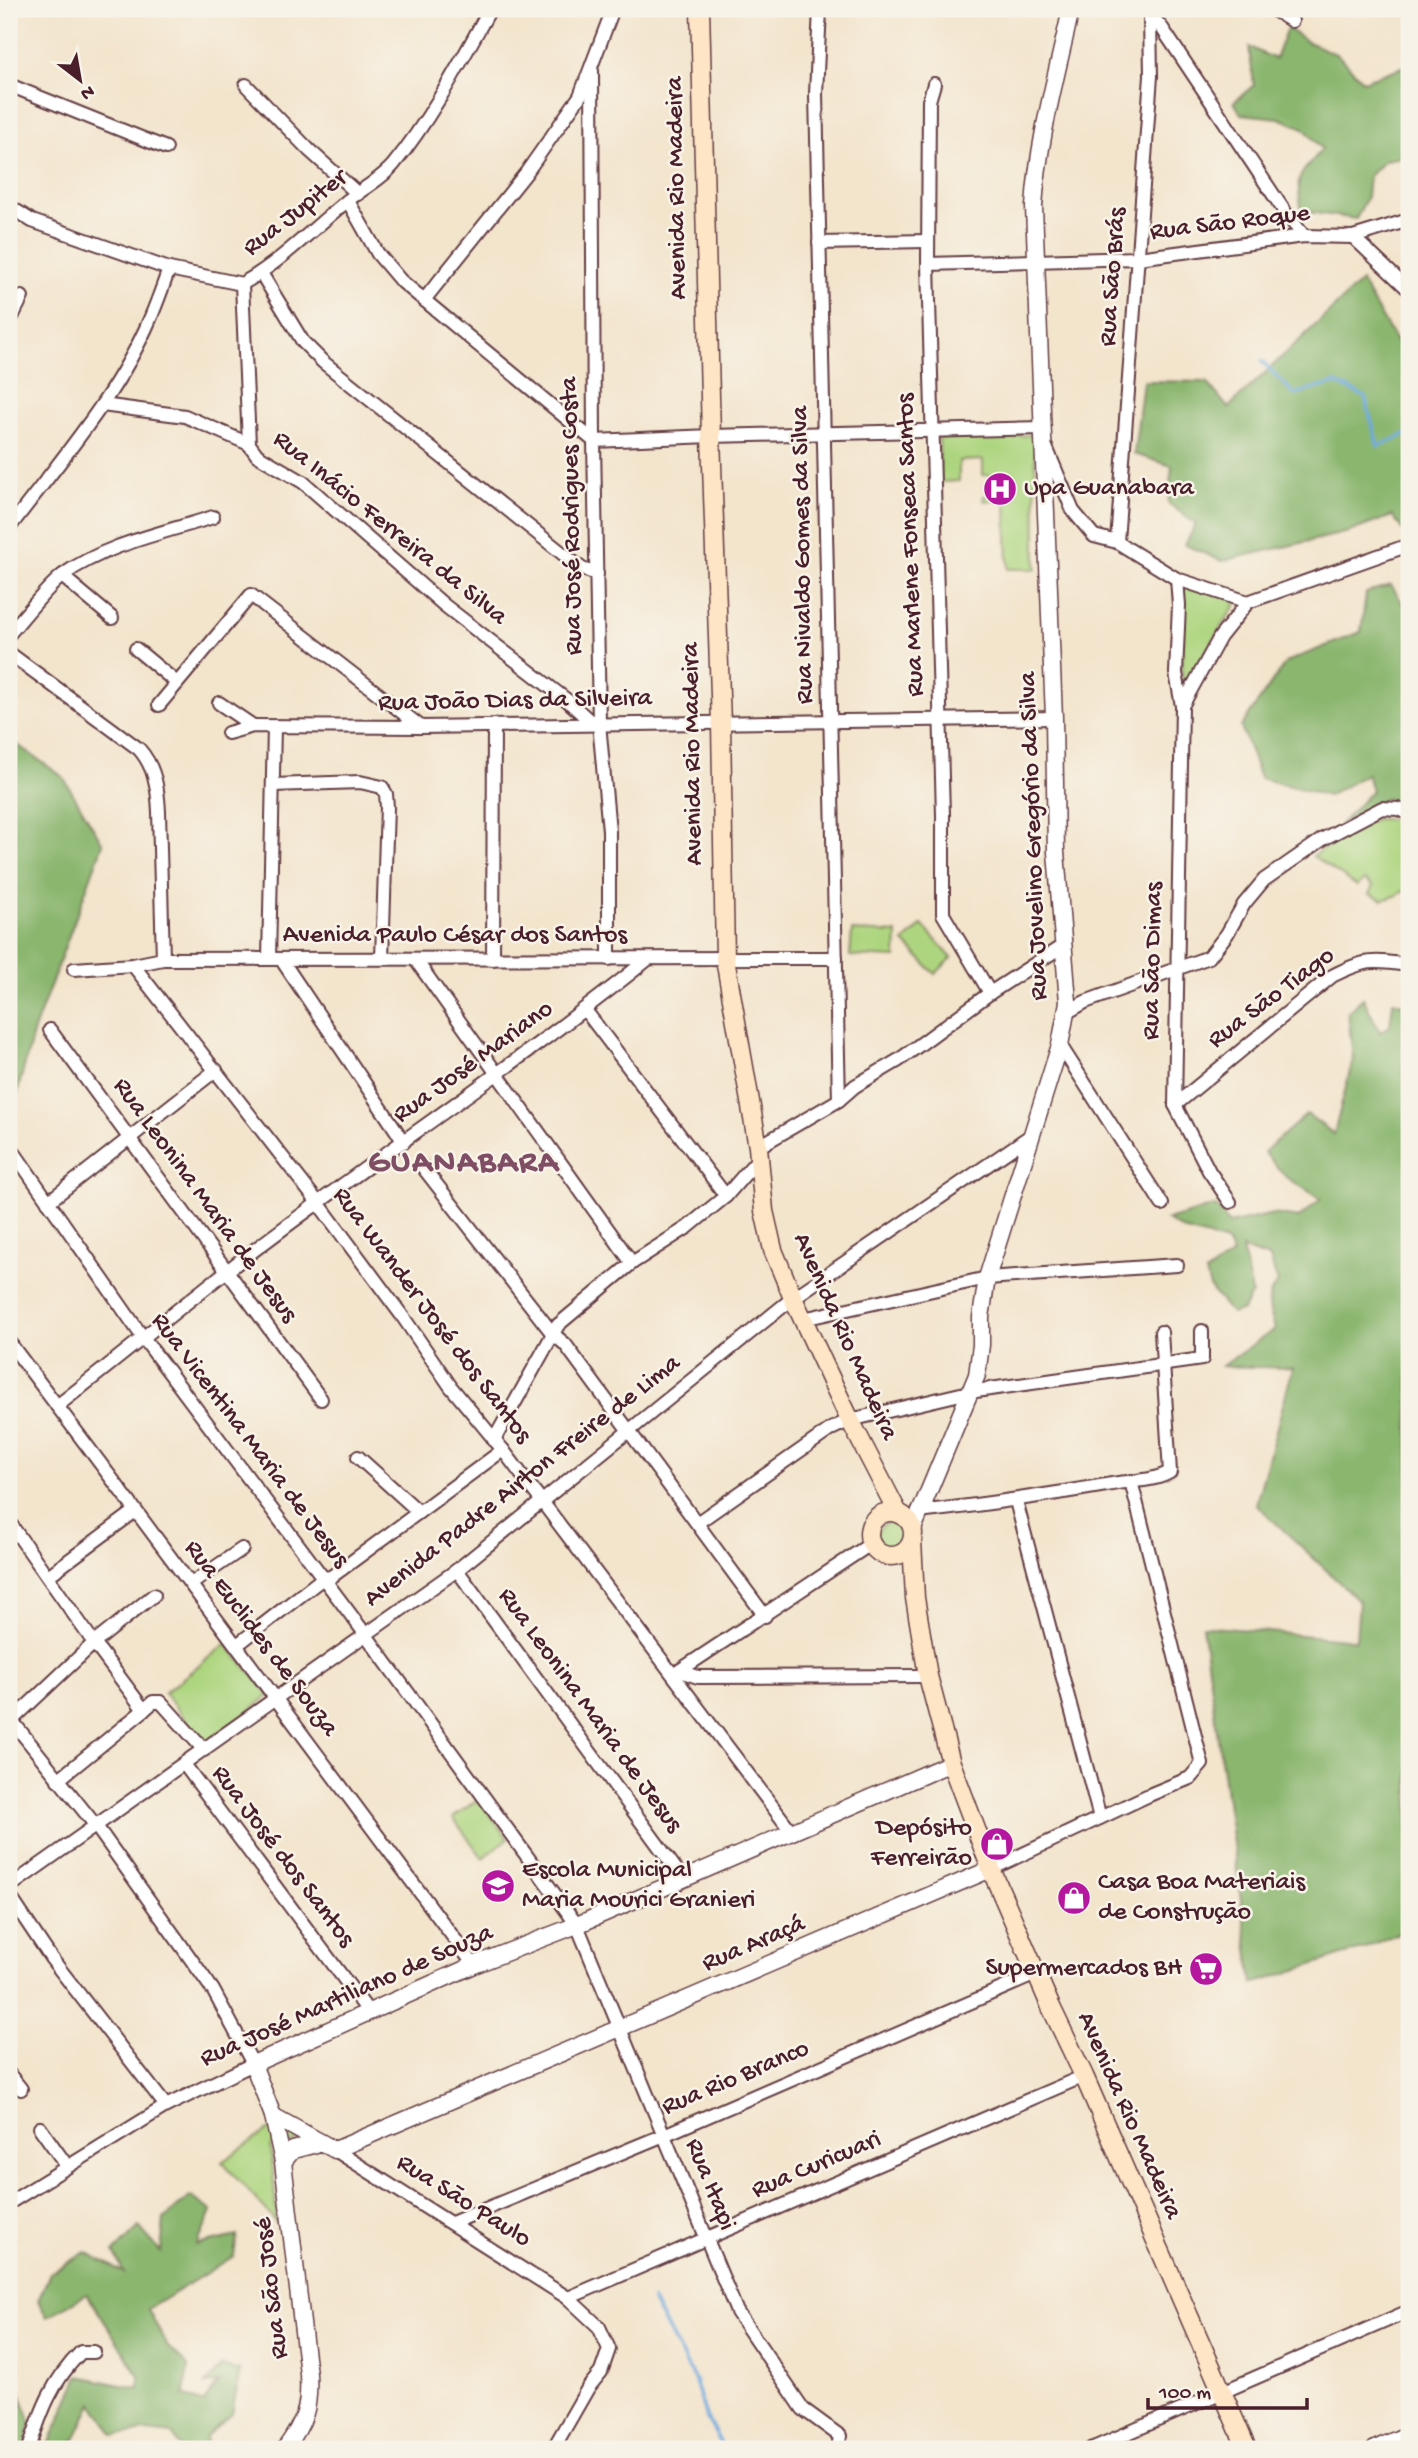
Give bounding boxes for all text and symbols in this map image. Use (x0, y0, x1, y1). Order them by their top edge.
north arrow (46, 46, 116, 116)
street label: Avenida Rio Madeira (661, 75, 695, 300)
text: N (76, 79, 98, 105)
street label: Rua Jupiter (238, 162, 357, 264)
street label: Rua São Roque (1148, 199, 1312, 249)
street label: Rua São Brás (1094, 205, 1134, 347)
street label: Rua José Rodrigues Costa (555, 375, 591, 655)
street label: Rua Marlene Fonseca Santos (891, 391, 933, 697)
street label: Rua Nivaldo Gomes da Silva (786, 404, 822, 704)
street label: Rua Inácio Ferreira da Silva (266, 425, 514, 634)
hospital icon: Upa Guanabara (981, 470, 1019, 508)
place label: Upa Guanabara (1024, 474, 1196, 505)
street label: Avenida Rio Madeira (677, 641, 711, 866)
street label: Rua Jovelino Gregório da Silva (1014, 670, 1056, 1001)
street label: Rua João Dias da Silveira (378, 684, 654, 720)
street label: Rua São Dimas (1137, 881, 1171, 1040)
street label: Avenida Paulo César dos Santos (283, 921, 629, 952)
street label: Rua São Tiago (1202, 941, 1342, 1057)
street label: Rua José Mariano (388, 994, 560, 1132)
street label: Rua Leonina Maria de Jesus (105, 1073, 304, 1331)
district label: GUANABARA (368, 1145, 560, 1183)
street label: Rua Wander José dos Santos (325, 1182, 538, 1451)
street label: Avenida Rio Madeira (784, 1229, 904, 1447)
street label: Rua Vicentina Maria de Jesus (143, 1307, 356, 1576)
street label: Avenida Padre Airton Freire de Lima (359, 1348, 689, 1615)
street label: Rua Euclides de Souza (176, 1535, 345, 1745)
street label: Rua Leonina Maria de Jesus (490, 1583, 689, 1841)
street label: Rua José dos Santos (203, 1760, 361, 1955)
place label: Depósito Ferreirão (870, 1814, 972, 1875)
shop icon: Depósito Ferreirão (978, 1825, 1016, 1863)
place label: Escola Municipal Maria Mourici Granieri (522, 1856, 755, 1917)
school or university icon: Escola Municipal Maria Mourici Granieri (479, 1867, 517, 1905)
place label: Casa Boa Materiais de Construção (1098, 1868, 1306, 1929)
shop icon: Casa Boa Materiais de Construção (1055, 1879, 1093, 1917)
street label: Rua Araçá (698, 1909, 812, 1980)
street label: Rua José Martiliano de Souza (196, 1918, 500, 2076)
supermarket icon: Supermercados BH (1187, 1950, 1225, 1988)
place label: Supermercados BH (985, 1954, 1182, 1985)
street label: Avenida Rio Madeira (1068, 2008, 1188, 2226)
street label: Rua Rio Branco (658, 2034, 814, 2124)
street label: Rua Curicuari (747, 2125, 887, 2207)
street label: Rua Itapi (677, 2135, 741, 2235)
street label: Rua São Paulo (390, 2148, 536, 2256)
street label: Rua São José (249, 2215, 297, 2361)
scale bar (1148, 2367, 1308, 2411)
text: 100 m (1158, 2382, 1211, 2407)

